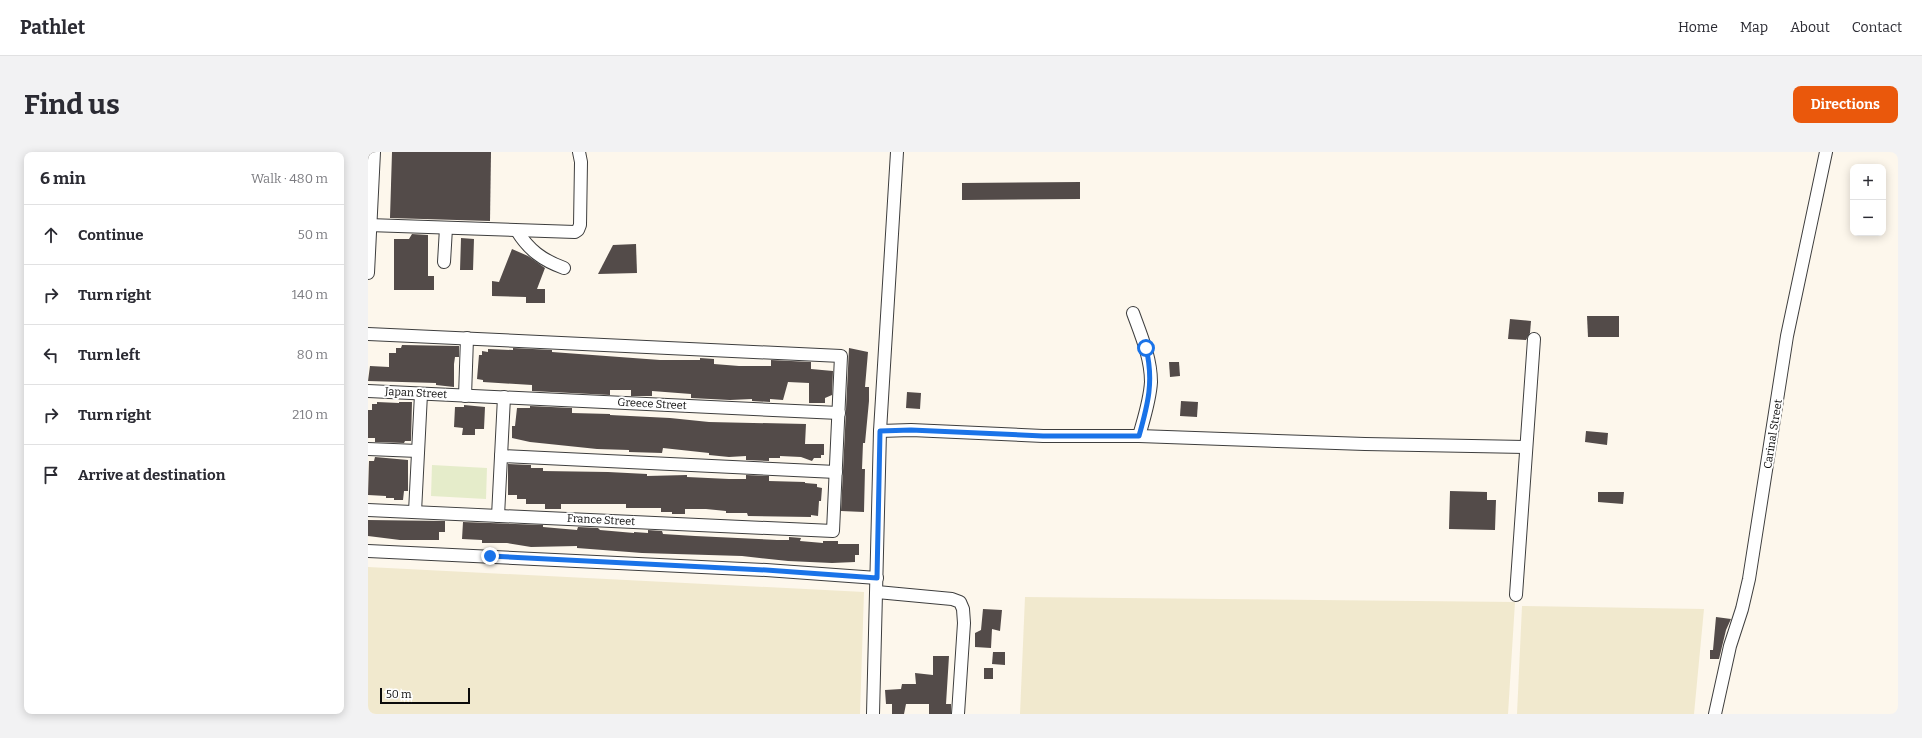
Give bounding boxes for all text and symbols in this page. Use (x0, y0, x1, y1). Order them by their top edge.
text: Pathlet (20, 16, 85, 39)
text: Home (1678, 19, 1718, 36)
text: Map (1740, 19, 1768, 36)
text: About (1790, 19, 1830, 36)
text: Contact (1852, 19, 1902, 36)
button: Directions (1793, 86, 1898, 123)
text: Find us (24, 88, 120, 121)
map controls (1850, 164, 1886, 236)
button: + (1850, 164, 1886, 200)
text: 6 min (40, 168, 86, 189)
text: Walk · 480 m (251, 171, 328, 186)
button: − (1850, 200, 1886, 236)
icon: ahead (40, 224, 62, 246)
text: Continue (78, 226, 144, 244)
text: 50 m (298, 227, 328, 242)
icon: right (40, 284, 62, 306)
text: Turn right (78, 286, 151, 304)
text: 140 m (292, 287, 328, 302)
route start (1137, 339, 1155, 357)
icon: left (40, 344, 62, 366)
text: Turn left (78, 346, 140, 364)
text: 80 m (297, 347, 328, 362)
street label: Japan Street (384, 385, 447, 401)
street label: Greece Street (617, 396, 687, 412)
street label: Carinal Street (1761, 398, 1785, 470)
icon: right (40, 404, 62, 426)
text: Turn right (78, 406, 151, 424)
text: 210 m (292, 407, 328, 422)
icon: arrive (40, 464, 62, 486)
text: Arrive at destination (78, 466, 225, 484)
street label: France Street (567, 512, 635, 528)
route end (481, 547, 499, 565)
scale bar (380, 686, 470, 705)
text: 50 m (386, 688, 412, 701)

